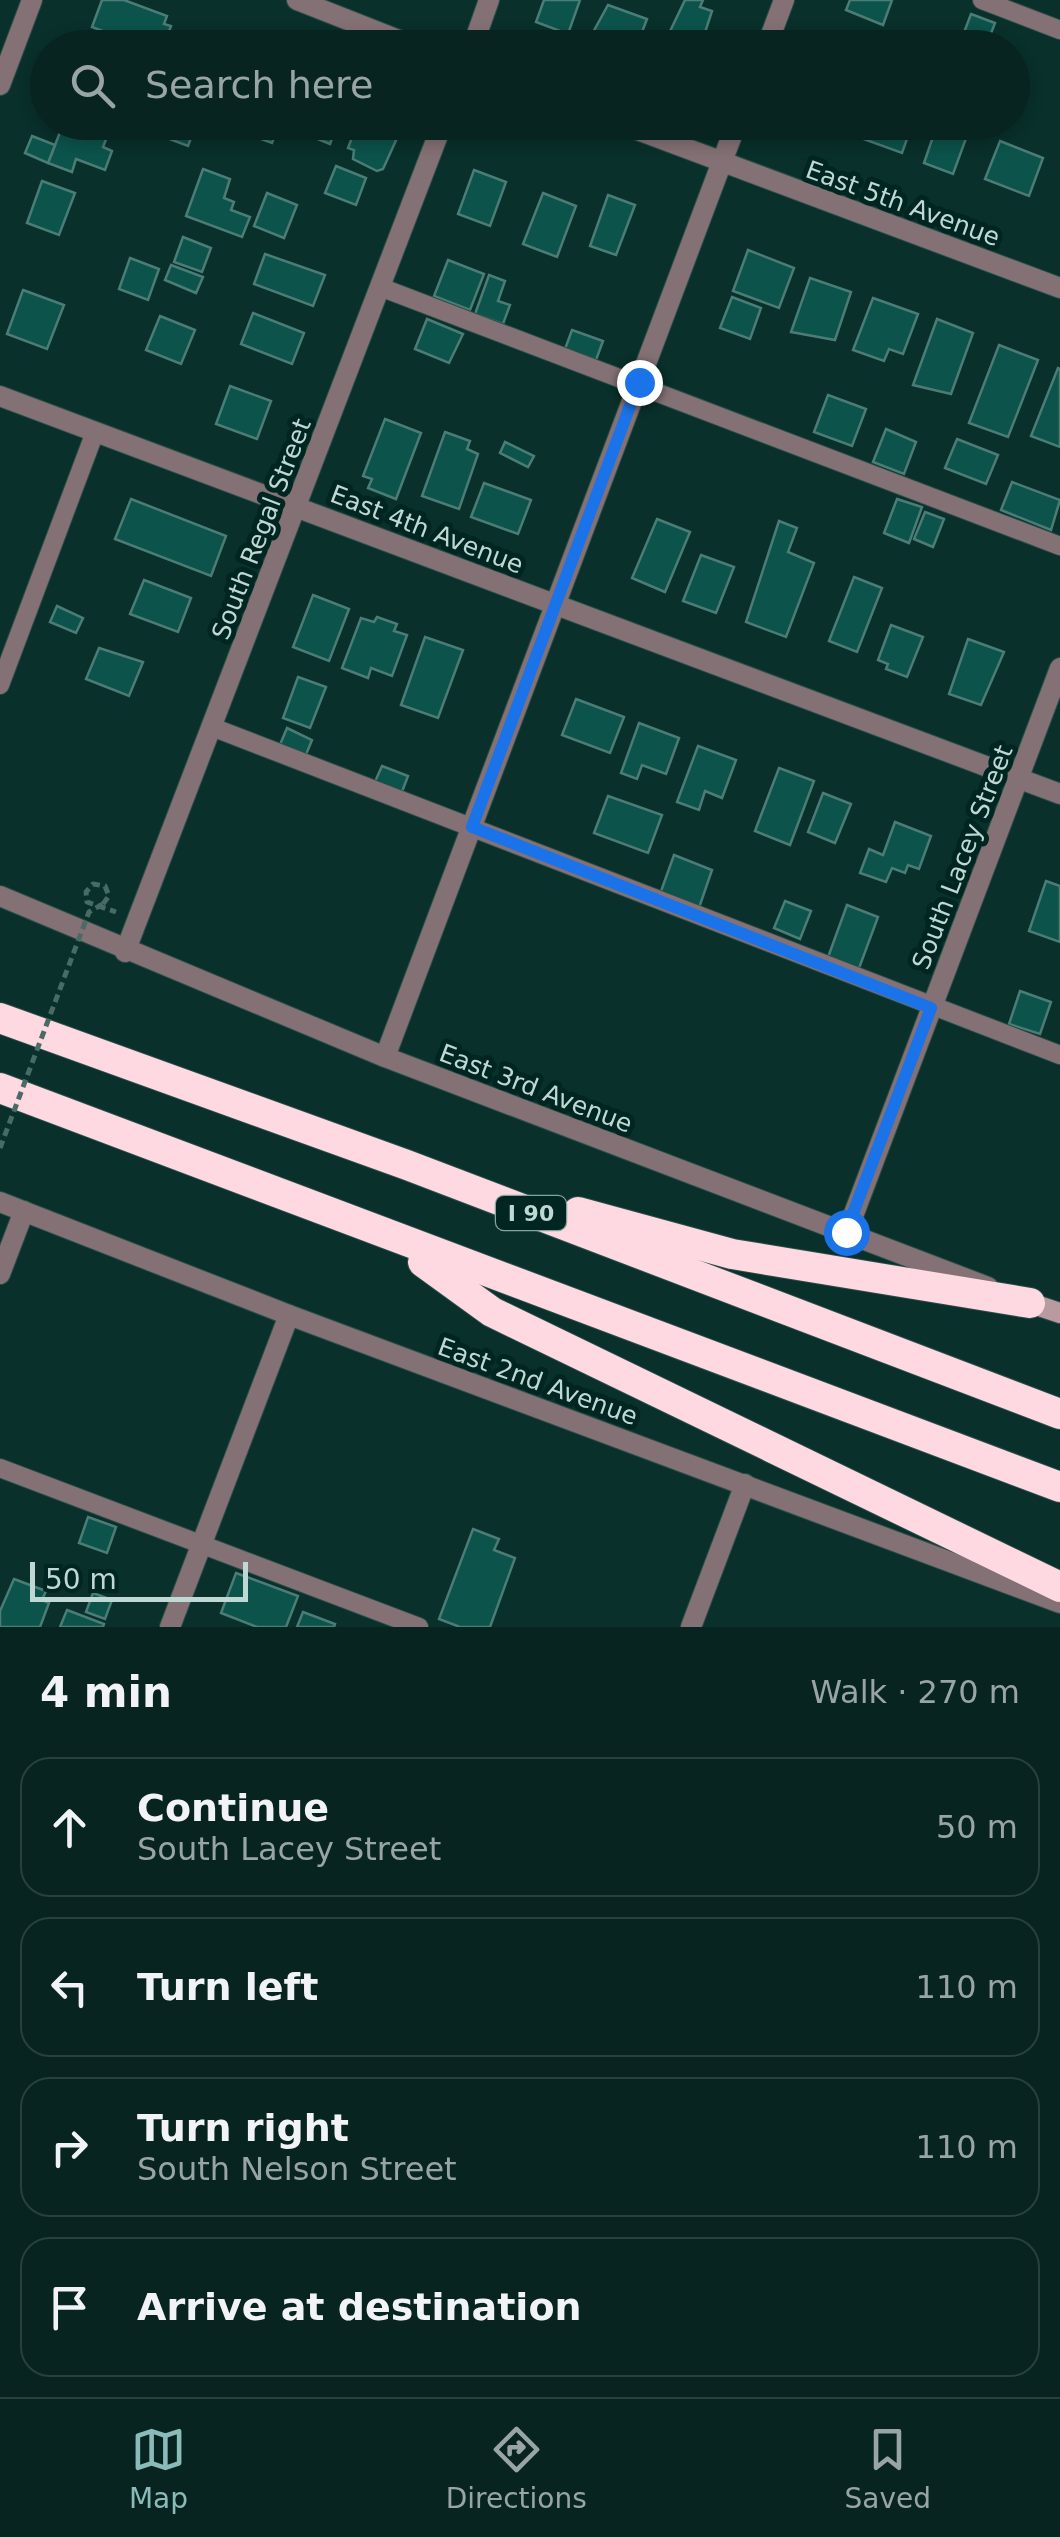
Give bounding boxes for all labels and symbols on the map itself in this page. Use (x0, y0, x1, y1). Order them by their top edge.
street label: East 5th Avenue (802, 155, 1004, 252)
route end (617, 360, 663, 406)
street label: South Regal Street (206, 414, 317, 644)
street label: East 4th Avenue (326, 479, 527, 580)
street label: South Lacey Street (906, 741, 1019, 973)
street label: East 3rd Avenue (435, 1038, 636, 1139)
road number: I 90 (496, 1196, 566, 1230)
route start (824, 1210, 870, 1256)
street label: East 2nd Avenue (434, 1332, 642, 1431)
scale bar (30, 1557, 248, 1602)

